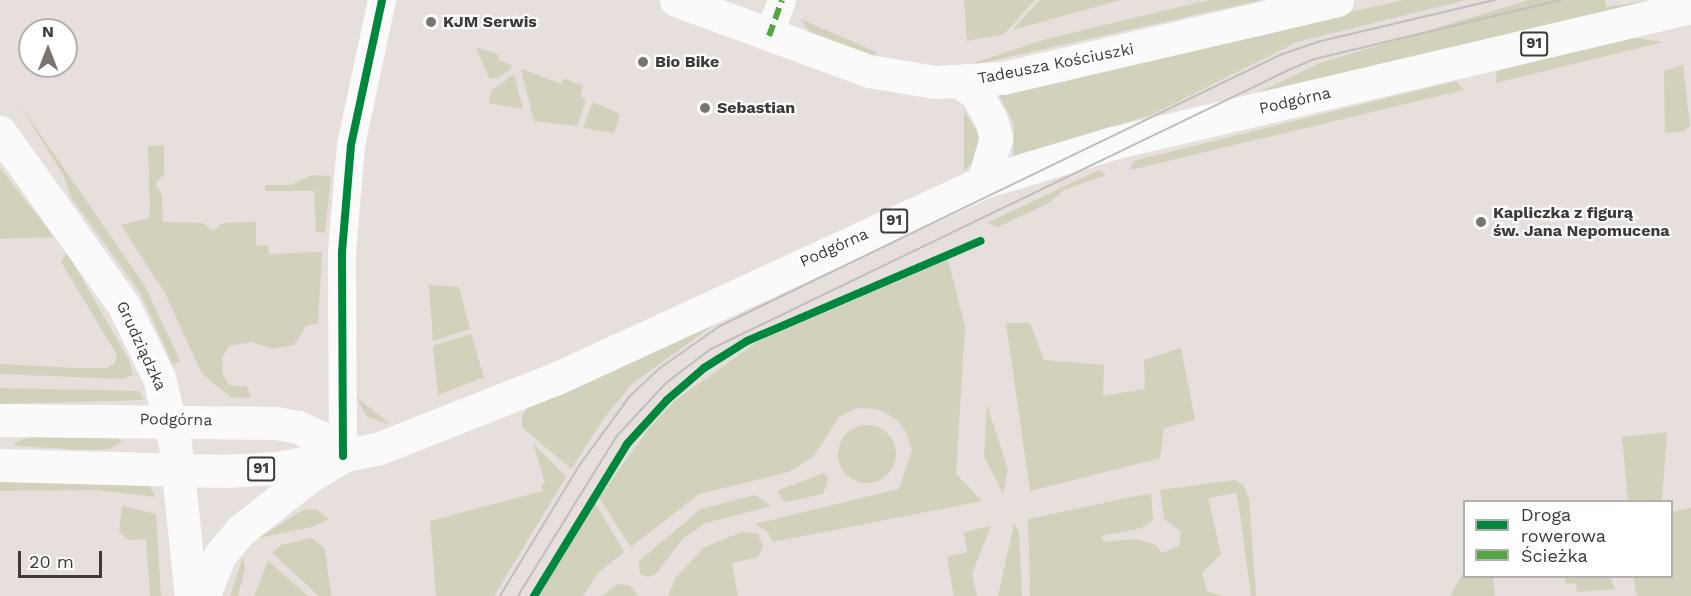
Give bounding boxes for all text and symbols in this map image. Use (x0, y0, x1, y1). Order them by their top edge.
place label: KJM Serwis (443, 12, 537, 32)
marker: KJM Serwis (424, 15, 438, 29)
north arrow (18, 18, 78, 78)
text: N (42, 22, 54, 41)
road number: 91 (1519, 32, 1549, 56)
street label: Tadeusza Kościuszki (976, 39, 1136, 89)
place label: Bio Bike (655, 52, 719, 72)
marker: Bio Bike (636, 55, 650, 69)
street label: Podgórna (1257, 83, 1333, 119)
place label: Sebastian (717, 98, 795, 118)
marker: Sebastian (698, 101, 712, 115)
place label: Kapliczka z figurą św. Jana Nepomucena (1493, 203, 1670, 241)
road number: 91 (879, 209, 909, 233)
marker: Kapliczka z figurą św. Jana Nepomucena (1474, 215, 1488, 229)
street label: Podgórna (797, 224, 871, 272)
street label: Grudziądzka (112, 298, 170, 394)
street label: Podgórna (139, 410, 213, 430)
road number: 91 (246, 457, 276, 481)
legend (1463, 500, 1673, 578)
text: Droga rowerowa (1521, 504, 1606, 546)
scale bar (21, 539, 105, 577)
text: Ścieżka (1521, 545, 1588, 566)
text: 20 m (29, 551, 74, 572)

